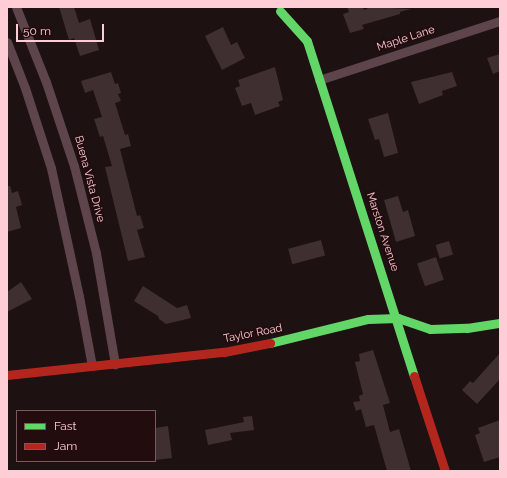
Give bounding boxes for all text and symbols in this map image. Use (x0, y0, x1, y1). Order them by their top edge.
scale bar (18, 16, 106, 42)
street label: Maple Lane (375, 23, 437, 55)
text: 50 m (23, 24, 51, 38)
street label: Buena Vista Drive (71, 134, 107, 224)
street label: Marston Avenue (363, 191, 401, 273)
street label: Taylor Road (222, 322, 284, 346)
legend (16, 410, 156, 462)
text: Fast (54, 419, 77, 433)
text: Jam (54, 439, 77, 453)

